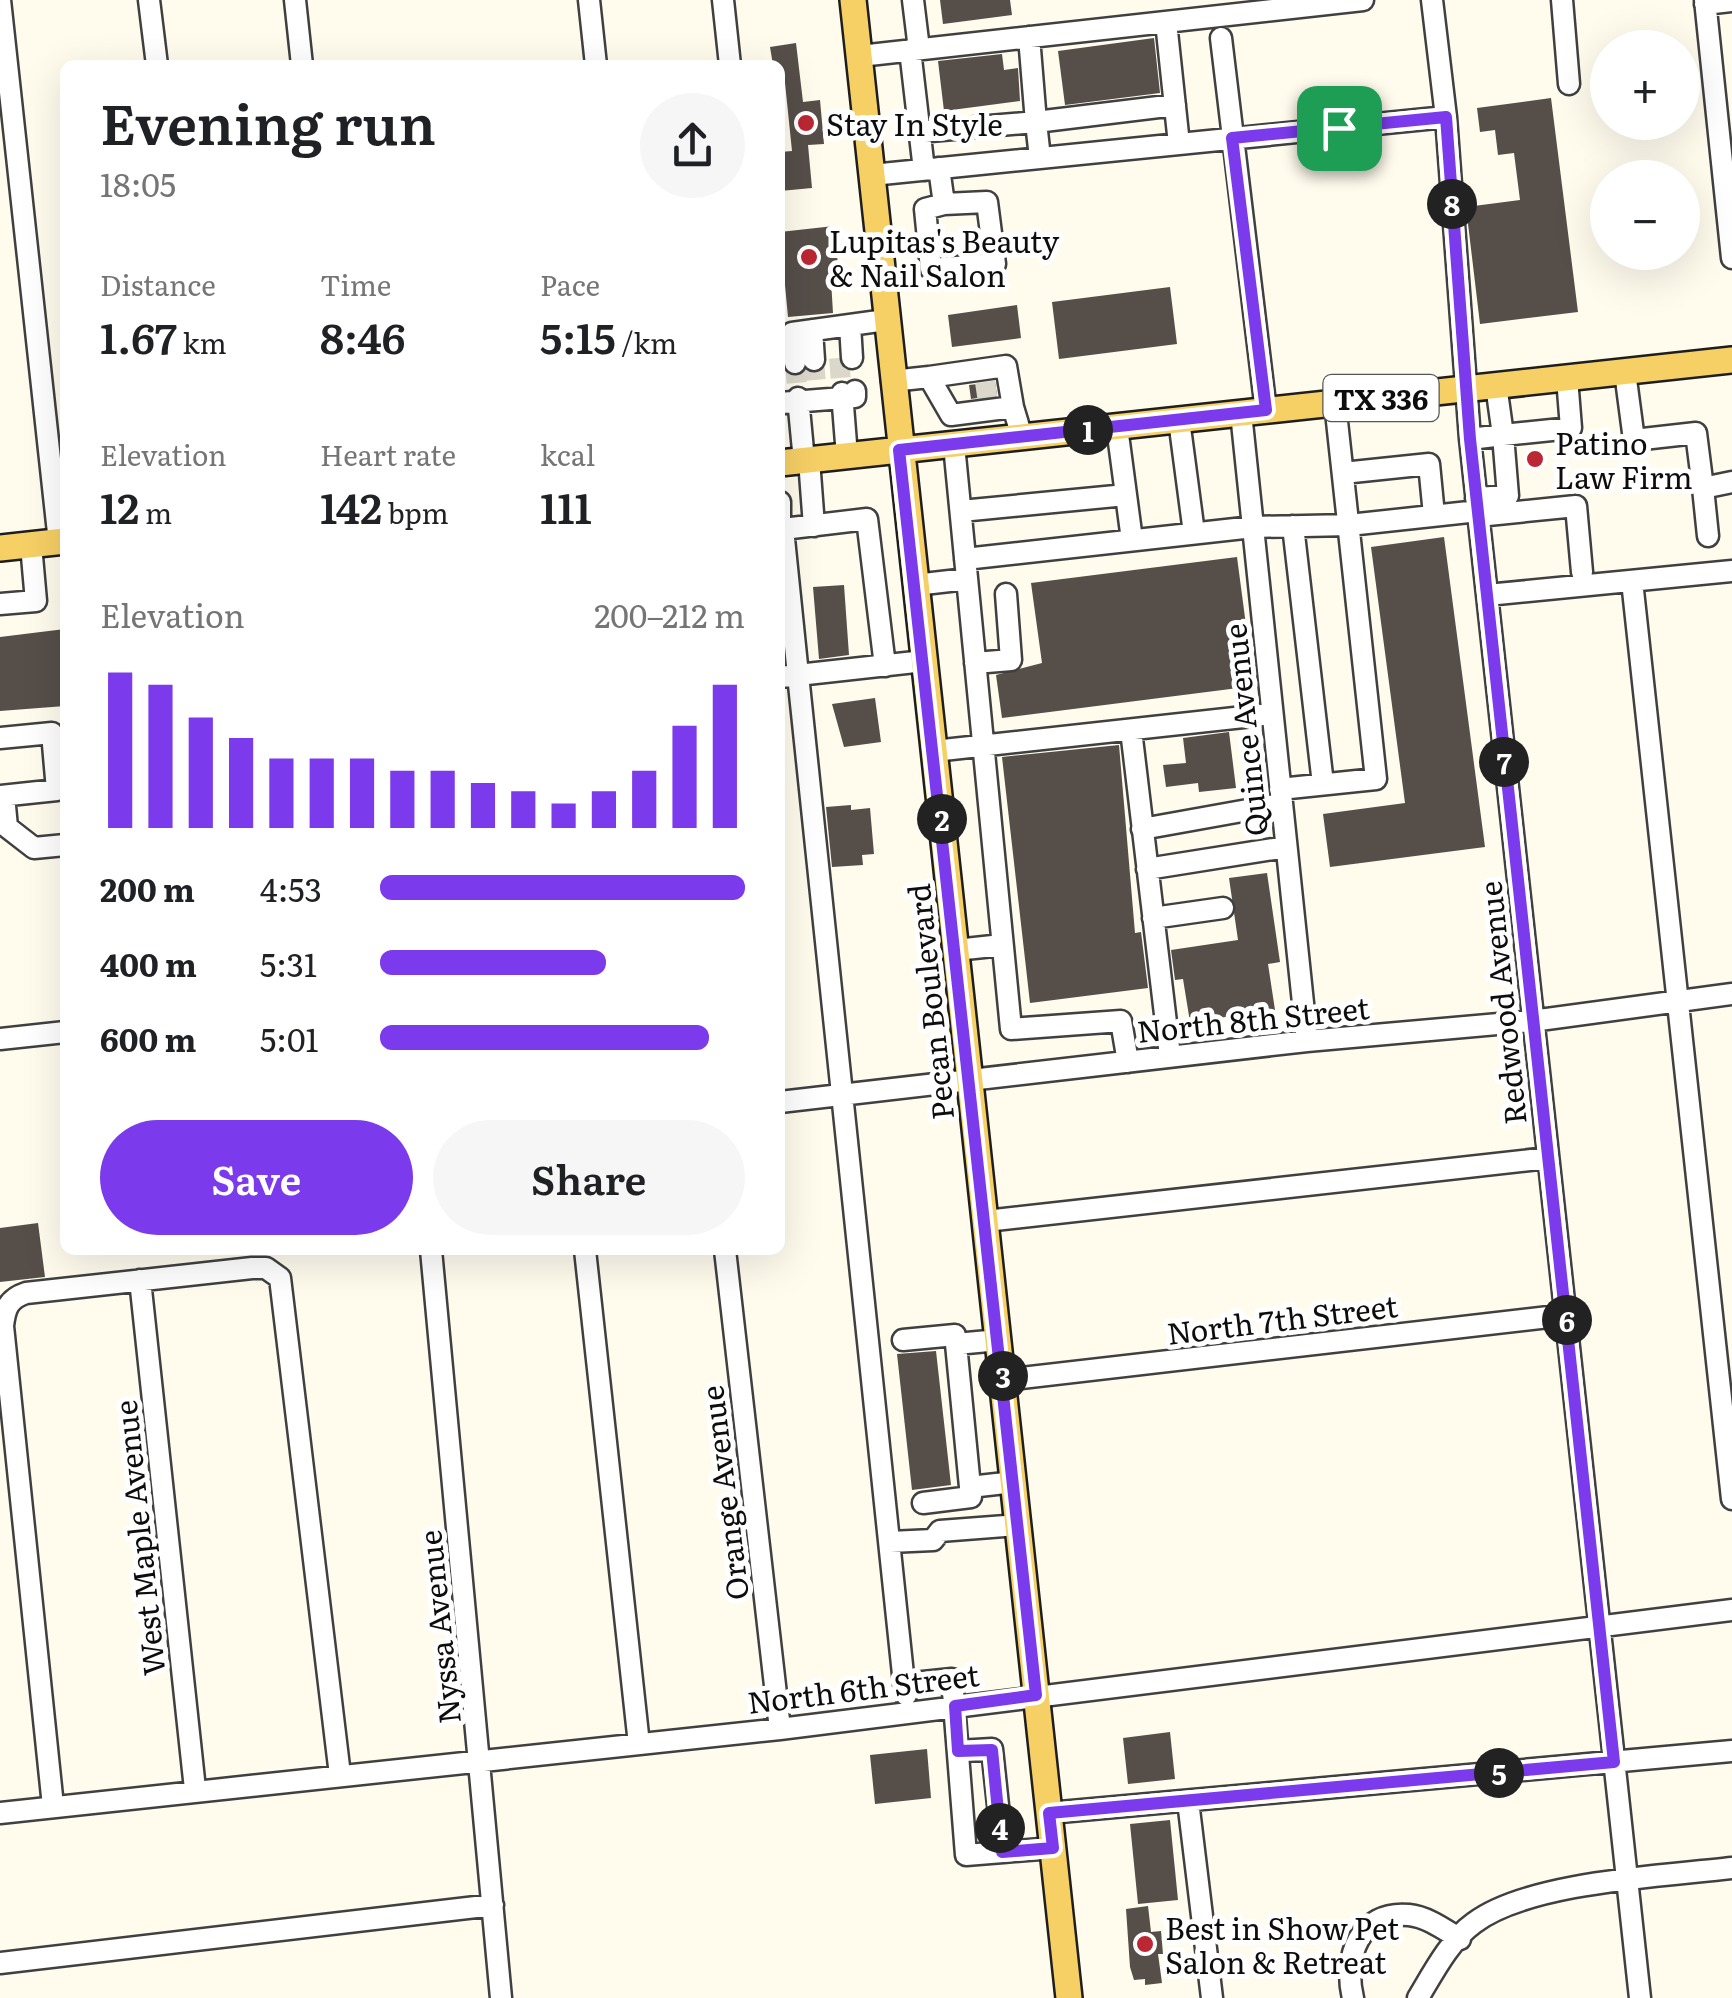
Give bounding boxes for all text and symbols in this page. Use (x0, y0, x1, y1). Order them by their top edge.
map controls (1590, 30, 1700, 270)
button: + (1590, 30, 1700, 140)
text: Evening run (100, 80, 436, 162)
pin (1297, 86, 1382, 171)
button: share (640, 93, 745, 198)
place label: Stay In Style (826, 101, 1003, 145)
icon: arrive (1312, 101, 1367, 156)
marker: Stay In Style (795, 112, 817, 134)
text: 18:05 (100, 159, 176, 207)
button: − (1590, 160, 1700, 270)
pin: 8 (1427, 179, 1477, 229)
text: 8 (1444, 183, 1460, 225)
place label: Lupitas's Beauty & Nail Salon (829, 218, 1060, 296)
marker: Lupitas's Beauty & Nail Salon (798, 246, 820, 268)
text: Distance (100, 263, 216, 305)
text: Time (320, 263, 391, 305)
text: Pace (540, 263, 600, 305)
text: 1.67 (100, 305, 177, 367)
text: 8:46 (320, 305, 405, 367)
text: 5:15 (540, 305, 616, 367)
text: km (177, 321, 227, 363)
text: /km (616, 321, 677, 363)
road number: TX 336 (1324, 375, 1438, 421)
pin: 1 (1063, 405, 1113, 455)
text: 1 (1082, 409, 1094, 451)
place label: Patino Law Firm (1555, 420, 1693, 498)
text: Elevation (100, 433, 227, 475)
text: Heart rate (320, 433, 456, 475)
text: kcal (540, 433, 595, 475)
marker: Patino Law Firm (1524, 448, 1546, 470)
text: 12 (100, 475, 139, 537)
text: 142 (320, 475, 382, 537)
text: 111 (540, 475, 592, 537)
text: m (139, 491, 172, 533)
text: bpm (382, 491, 449, 533)
text: Elevation (100, 590, 245, 638)
text: 200–212 m (594, 590, 745, 638)
street label: Quince Avenue (1211, 622, 1277, 838)
pin: 7 (1479, 737, 1529, 787)
text: 7 (1496, 741, 1512, 783)
pin: 2 (917, 794, 967, 844)
text: 2 (934, 798, 950, 840)
text: 200 m (100, 864, 195, 912)
text: 4:53 (260, 864, 322, 912)
street label: Redwood Avenue (1466, 879, 1536, 1127)
street label: Pecan Boulevard (895, 882, 963, 1122)
text: 400 m (100, 939, 197, 987)
text: 5:31 (260, 939, 317, 987)
street label: North 8th Street (1135, 984, 1371, 1052)
text: 600 m (100, 1014, 196, 1062)
text: 5:01 (260, 1014, 318, 1062)
button: Save (100, 1120, 413, 1235)
button: Share (433, 1120, 745, 1235)
street label: North 7th Street (1164, 1282, 1400, 1354)
pin: 6 (1542, 1295, 1592, 1345)
text: 6 (1559, 1299, 1575, 1341)
pin: 3 (978, 1351, 1028, 1401)
text: 3 (995, 1355, 1011, 1397)
street label: Orange Avenue (688, 1383, 758, 1603)
street label: West Maple Avenue (102, 1398, 174, 1678)
street label: Nyssa Avenue (406, 1528, 470, 1726)
street label: North 6th Street (745, 1651, 981, 1723)
pin: 5 (1474, 1748, 1524, 1798)
text: 5 (1491, 1752, 1507, 1794)
pin: 4 (975, 1803, 1025, 1853)
text: 4 (992, 1807, 1008, 1849)
place label: Best in Show Pet Salon & Retreat (1165, 1905, 1399, 1983)
marker: Best in Show Pet Salon & Retreat (1134, 1933, 1156, 1955)

